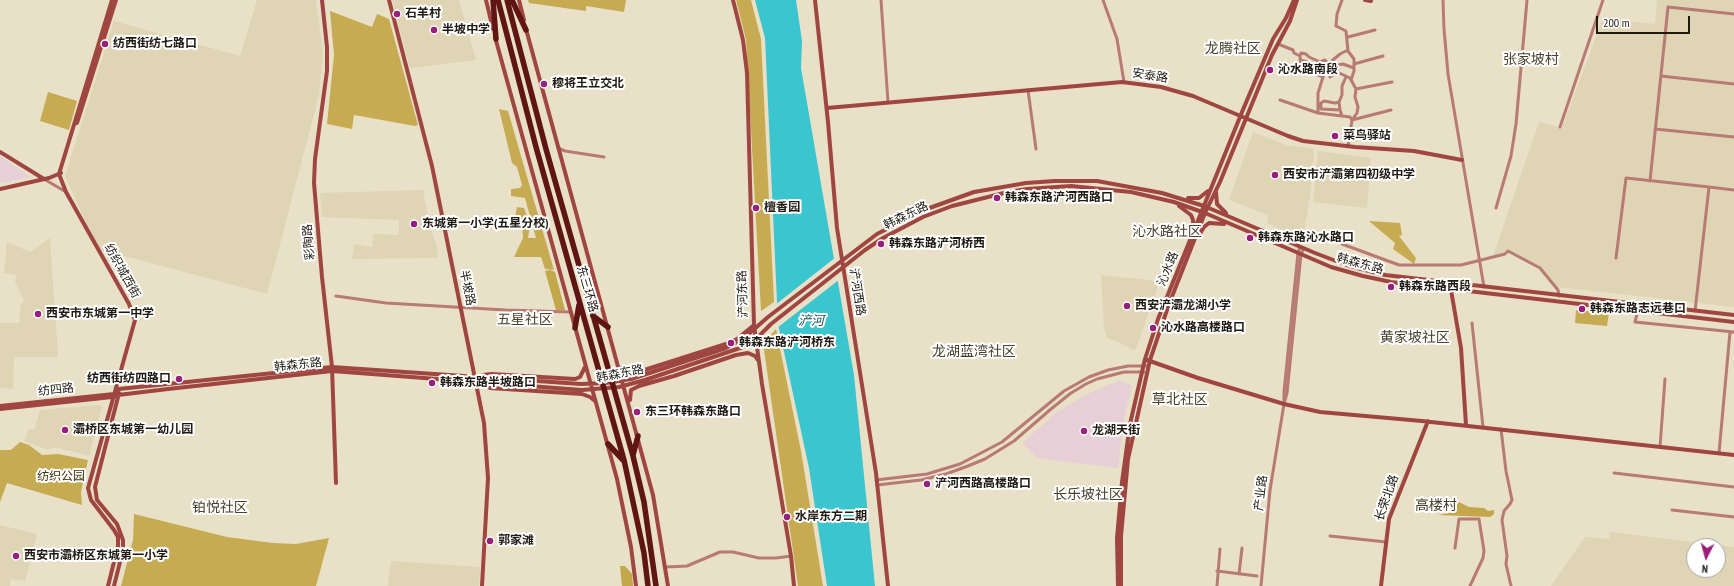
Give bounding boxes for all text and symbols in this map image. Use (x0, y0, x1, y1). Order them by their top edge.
place label: 石羊村 (405, 7, 441, 21)
scale bar (1598, 8, 1692, 34)
marker: 石羊村 (392, 9, 402, 19)
text: 200 m (1603, 15, 1630, 30)
place label: 半坡中学 (442, 23, 490, 37)
marker: 半坡中学 (429, 25, 439, 35)
place label: 纺西街纺七路口 (113, 37, 197, 51)
marker: 纺西街纺七路口 (100, 39, 110, 49)
district label: 龙腾社区 (1205, 41, 1261, 57)
district label: 张家坡村 (1503, 52, 1559, 68)
place label: 沁水路南段 (1278, 63, 1338, 77)
marker: 沁水路南段 (1265, 65, 1275, 75)
street label: 安泰路 (1131, 66, 1169, 86)
place label: 穆将王立交北 (552, 77, 624, 91)
marker: 穆将王立交北 (539, 79, 549, 89)
place label: 菜鸟驿站 (1343, 129, 1391, 143)
marker: 菜鸟驿站 (1330, 131, 1340, 141)
place label: 西安市浐灞第四初级中学 (1283, 168, 1415, 182)
marker: 西安市浐灞第四初级中学 (1270, 170, 1280, 180)
place label: 韩森东路浐河西路口 (1005, 191, 1113, 205)
marker: 韩森东路浐河西路口 (992, 193, 1002, 203)
street label: 韩森东路 (881, 199, 931, 233)
place label: 檀香园 (764, 201, 800, 215)
marker: 檀香园 (751, 203, 761, 213)
place label: 东城第一小学(五星分校) (422, 217, 549, 231)
marker: 东城第一小学(五星分校) (409, 219, 419, 229)
street label: 彩陶路 (300, 223, 318, 261)
district label: 沁水路社区 (1132, 224, 1202, 240)
place label: 韩森东路沁水路口 (1258, 231, 1354, 245)
marker: 韩森东路沁水路口 (1245, 233, 1255, 243)
place label: 韩森东路浐河桥西 (889, 237, 985, 251)
marker: 韩森东路浐河桥西 (876, 239, 886, 249)
street label: 纺织城西街 (101, 241, 143, 301)
street label: 沁水路 (1155, 250, 1181, 288)
street label: 韩森东路 (1335, 251, 1385, 277)
street label: 东三环路 (573, 264, 601, 314)
street label: 浐河西路 (846, 267, 868, 317)
street label: 半坡路 (456, 269, 478, 307)
street label: 浐河东路 (735, 270, 751, 318)
place label: 韩森东路西段 (1399, 280, 1471, 294)
marker: 韩森东路西段 (1386, 282, 1396, 292)
place label: 西安浐灞龙湖小学 (1135, 299, 1231, 313)
marker: 西安浐灞龙湖小学 (1122, 301, 1132, 311)
place label: 韩森东路志远巷口 (1590, 302, 1686, 316)
marker: 韩森东路志远巷口 (1577, 304, 1587, 314)
place label: 西安市东城第一中学 (46, 307, 154, 321)
marker: 西安市东城第一中学 (33, 309, 43, 319)
district label: 五星社区 (497, 312, 553, 328)
water label: 浐河 (798, 313, 824, 329)
place label: 沁水路高楼路口 (1161, 321, 1245, 335)
marker: 沁水路高楼路口 (1148, 323, 1158, 333)
district label: 黄家坡社区 (1380, 330, 1450, 346)
place label: 韩森东路浐河桥东 (739, 336, 835, 350)
marker: 韩森东路浐河桥东 (726, 338, 736, 348)
district label: 龙湖蓝湾社区 (932, 344, 1016, 360)
street label: 韩森东路 (273, 355, 323, 375)
street label: 韩森东路 (595, 362, 645, 386)
place label: 纺西街纺四路口 (87, 372, 171, 386)
marker: 纺西街纺四路口 (174, 374, 184, 384)
place label: 韩森东路半坡路口 (440, 376, 536, 390)
marker: 韩森东路半坡路口 (427, 378, 437, 388)
street label: 纺四路 (37, 381, 75, 399)
district label: 草北社区 (1152, 392, 1208, 408)
place label: 东三环韩森东路口 (645, 405, 741, 419)
marker: 东三环韩森东路口 (632, 407, 642, 417)
place label: 灞桥区东城第一幼儿园 (73, 423, 193, 437)
place label: 龙湖天街 (1092, 424, 1140, 438)
marker: 灞桥区东城第一幼儿园 (60, 425, 70, 435)
marker: 龙湖天街 (1079, 426, 1089, 436)
park label: 纺织公园 (37, 470, 85, 484)
street label: 长荣北路 (1372, 473, 1402, 523)
street label: 产业路 (1252, 474, 1270, 512)
place label: 浐河西路高楼路口 (935, 477, 1031, 491)
marker: 浐河西路高楼路口 (922, 479, 932, 489)
district label: 长乐坡社区 (1053, 487, 1123, 503)
district label: 高楼村 (1415, 498, 1457, 514)
district label: 铂悦社区 (192, 500, 248, 516)
place label: 水岸东方二期 (795, 510, 867, 524)
marker: 水岸东方二期 (782, 512, 792, 522)
place label: 郭家滩 (498, 534, 534, 548)
marker: 郭家滩 (485, 536, 495, 546)
north arrow (1686, 538, 1726, 578)
place label: 西安市灞桥区东城第一小学 (24, 549, 168, 563)
marker: 西安市灞桥区东城第一小学 (11, 551, 21, 561)
text: N (1701, 562, 1709, 576)

